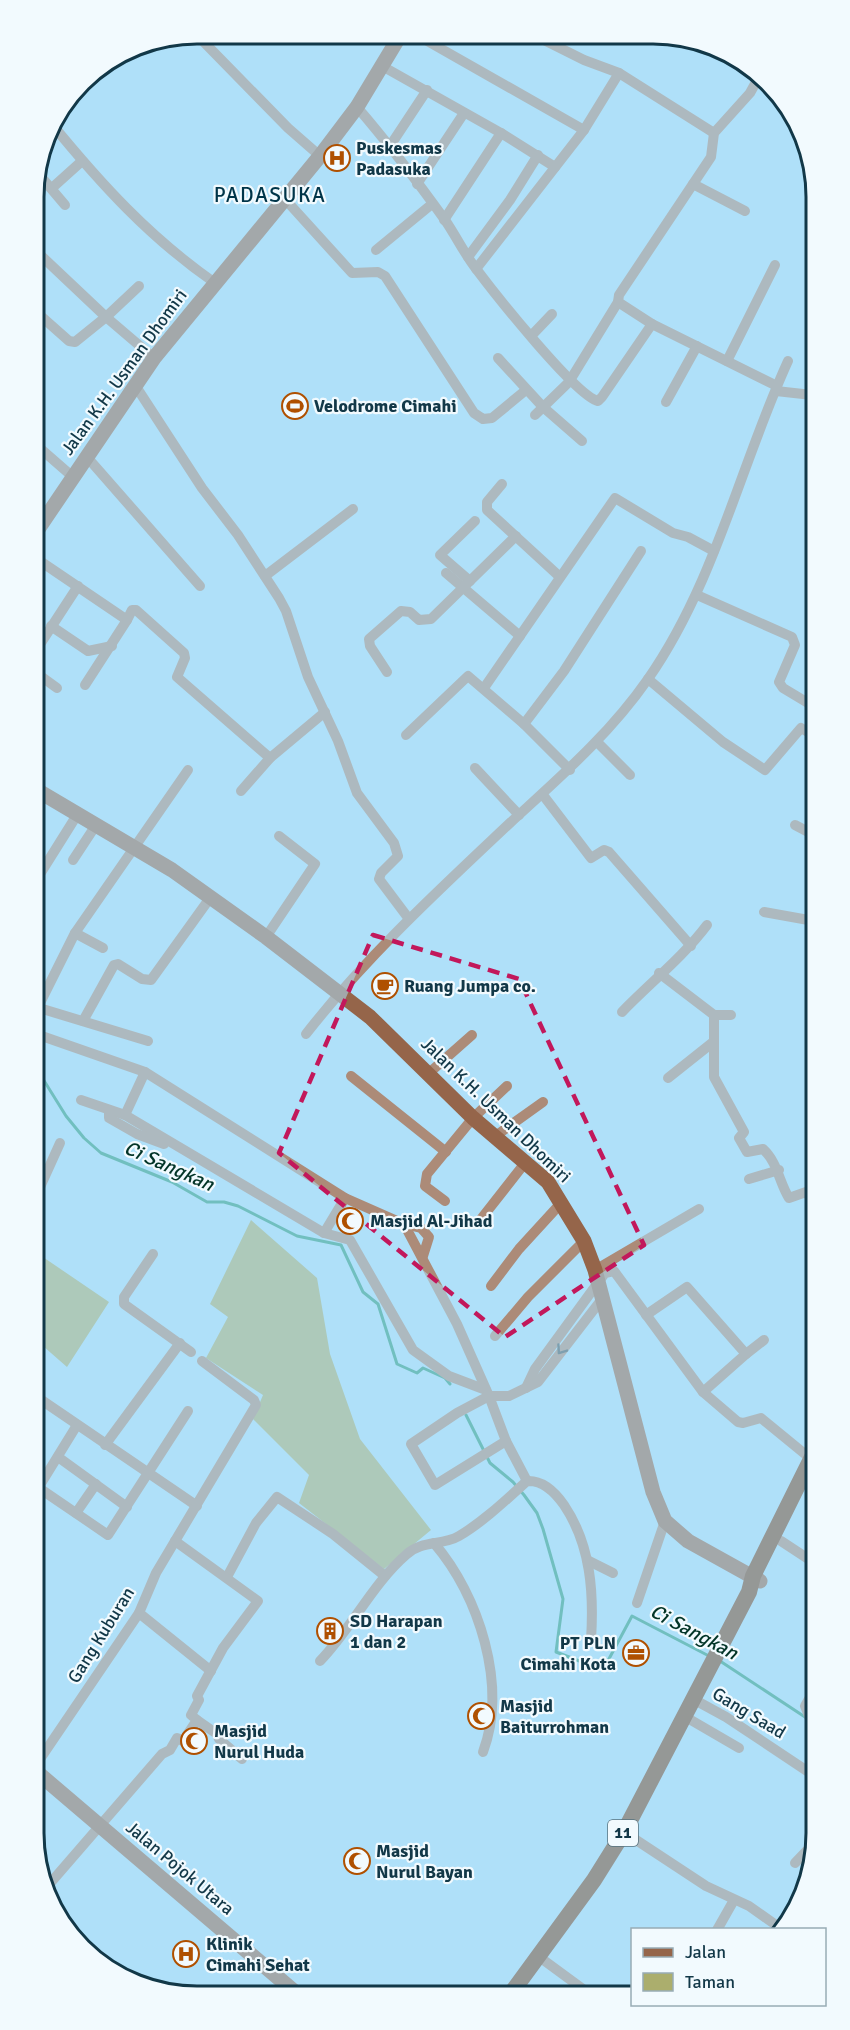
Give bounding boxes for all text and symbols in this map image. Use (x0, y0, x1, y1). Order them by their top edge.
place label: Puskesmas Padasuka (356, 137, 442, 180)
hospital icon: Puskesmas Padasuka (322, 143, 352, 173)
district label: PADASUKA (214, 182, 326, 208)
street label: Jalan K.H. Usman Dhomiri (56, 285, 192, 459)
sports icon: Velodrome Cimahi (280, 391, 310, 421)
place label: Velodrome Cimahi (314, 395, 457, 417)
cafe icon: Ruang Jumpa co. (370, 971, 400, 1001)
place label: Ruang Jumpa co. (404, 975, 536, 997)
street label: Jalan K.H. Usman Dhomiri (416, 1033, 576, 1187)
water label: Ci Sangkan (120, 1135, 219, 1197)
mosque icon: Masjid Al-Jihad (335, 1206, 365, 1236)
place label: Masjid Al-Jihad (370, 1210, 493, 1232)
one-way arrow (557, 1344, 568, 1355)
street label: Gang Kuburan (63, 1583, 139, 1687)
water label: Ci Sangkan (646, 1598, 743, 1666)
place label: SD Harapan 1 dan 2 (350, 1610, 443, 1653)
building icon: SD Harapan 1 dan 2 (315, 1616, 345, 1646)
place label: PT PLN Cimahi Kota (520, 1632, 616, 1675)
office icon: PT PLN Cimahi Kota (621, 1638, 651, 1668)
street label: Gang Saad (708, 1683, 790, 1743)
place label: Masjid Baiturrohman (500, 1695, 609, 1738)
mosque icon: Masjid Baiturrohman (466, 1701, 496, 1731)
place label: Masjid Nurul Huda (214, 1720, 304, 1763)
mosque icon: Masjid Nurul Huda (179, 1726, 209, 1756)
street label: Jalan Pojok Utara (121, 1816, 239, 1920)
road number: 11 (608, 1820, 638, 1846)
place label: Masjid Nurul Bayan (376, 1840, 473, 1883)
mosque icon: Masjid Nurul Bayan (342, 1846, 372, 1876)
legend (631, 1928, 826, 2006)
place label: Klinik Cimahi Sehat (206, 1933, 310, 1976)
hospital icon: Klinik Cimahi Sehat (171, 1939, 201, 1969)
text: Jalan (685, 1941, 726, 1963)
text: Taman (685, 1971, 735, 1993)

